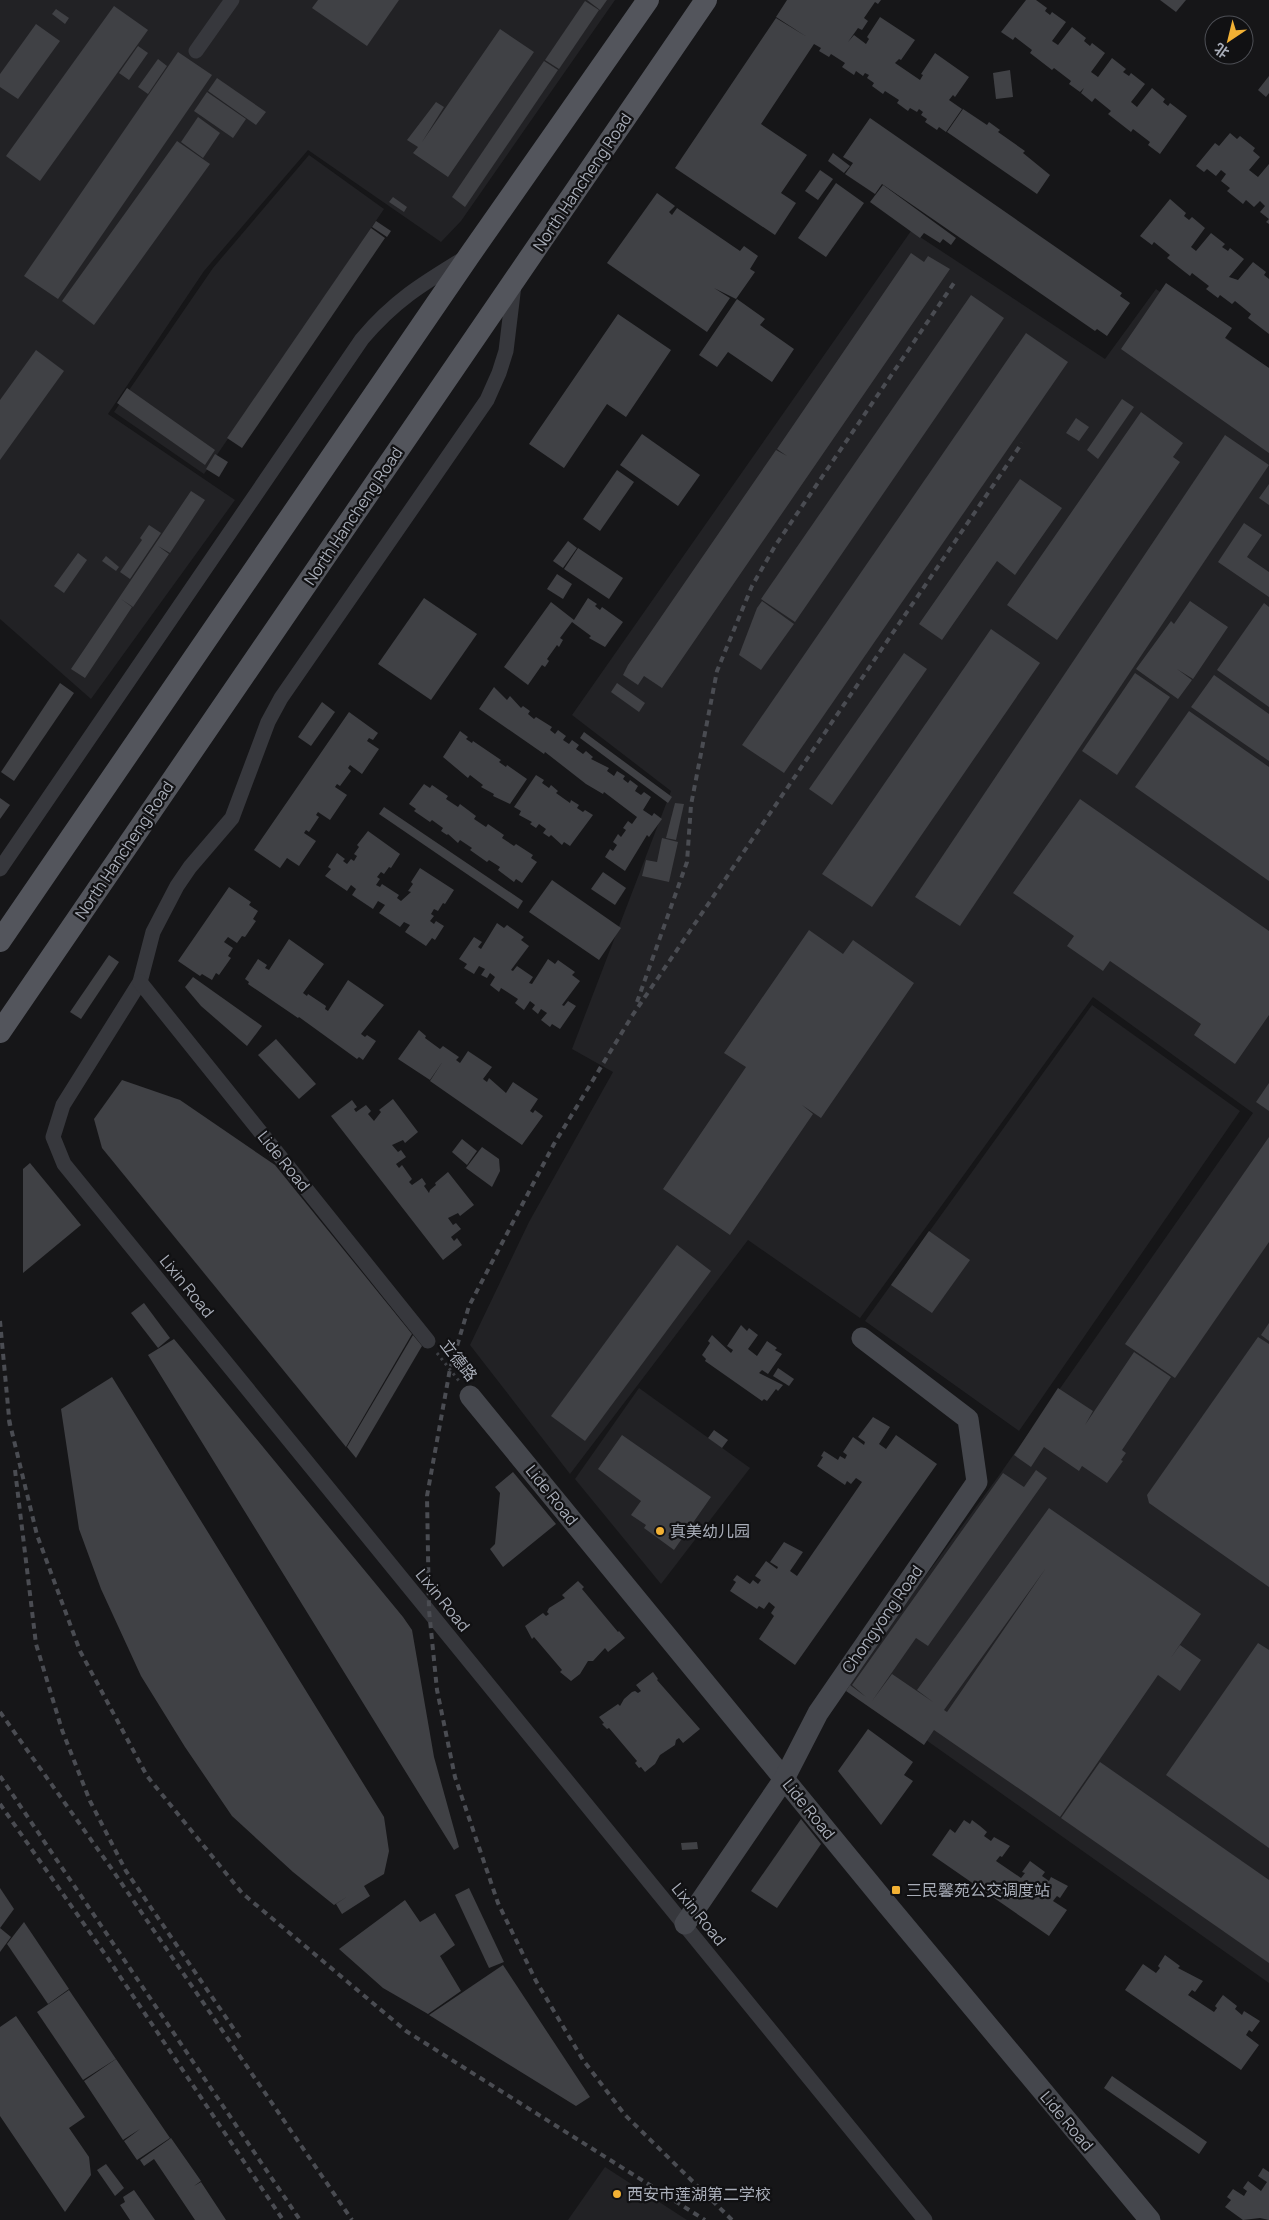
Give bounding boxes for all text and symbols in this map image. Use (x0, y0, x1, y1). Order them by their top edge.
north arrow (1204, 15, 1254, 65)
text: 北 (1210, 39, 1232, 63)
street label: North Hancheng Road (528, 109, 636, 255)
street label: North Hancheng Road (299, 443, 407, 589)
street label: North Hancheng Road (70, 777, 178, 923)
street label: Lide Road (253, 1126, 315, 1196)
street label: Lixin Road (155, 1250, 219, 1322)
street label: 立德路 (436, 1334, 482, 1386)
street label: Lide Road (521, 1460, 583, 1530)
place label: 真美幼儿园 (670, 1520, 750, 1542)
marker: 真美幼儿园 (654, 1525, 666, 1537)
street label: Chongyong Road (837, 1561, 927, 1677)
street label: Lixin Road (411, 1564, 475, 1636)
street label: Lide Road (778, 1774, 840, 1844)
street label: Lixin Road (667, 1878, 731, 1950)
place label: 三民馨苑公交调度站 (906, 1879, 1050, 1901)
marker: 三民馨苑公交调度站 (890, 1884, 902, 1896)
street label: Lide Road (1035, 2086, 1099, 2156)
place label: 西安市莲湖第二学校 (627, 2183, 771, 2205)
marker: 西安市莲湖第二学校 (611, 2188, 623, 2200)

